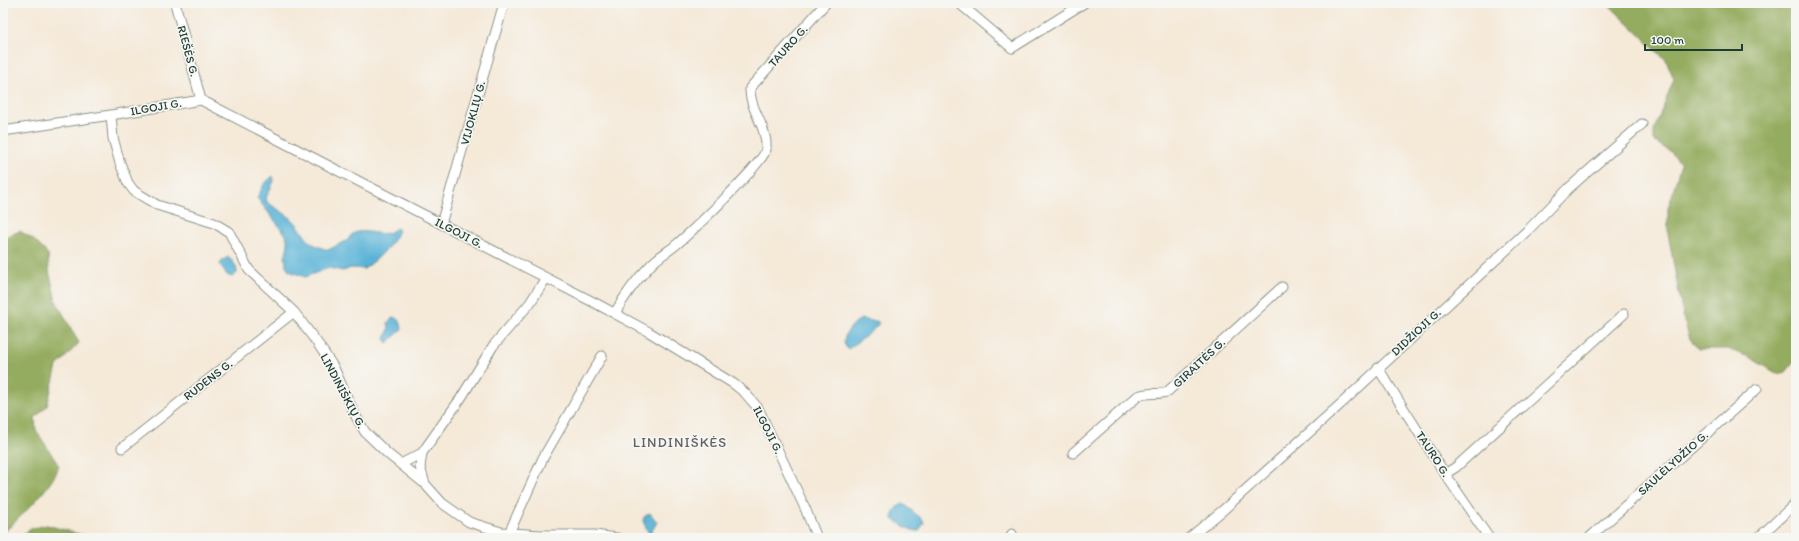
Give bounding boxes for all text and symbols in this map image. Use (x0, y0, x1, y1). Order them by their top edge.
street label: TAURO G. (765, 22, 811, 70)
street label: RIEŠĖS G. (174, 24, 202, 78)
scale bar (1645, 26, 1742, 52)
text: 100 m (1651, 33, 1684, 47)
street label: VIJOKLIŲ G. (458, 79, 488, 147)
street label: ILGOJI G. (129, 96, 183, 118)
street label: ILGOJI G. (433, 215, 485, 251)
street label: DIDŽIOJI G. (1388, 305, 1444, 359)
street label: GIRAITĖS G. (1170, 335, 1228, 391)
street label: LINDINIŠKIŲ G. (317, 351, 369, 431)
street label: RUDENS G. (181, 357, 235, 403)
street label: ILGOJI G. (750, 404, 786, 456)
street label: TAURO G. (1413, 428, 1453, 480)
street label: SAULĖLYDŽIO G. (1635, 428, 1711, 498)
district label: LINDINIŠKĖS (633, 434, 727, 451)

